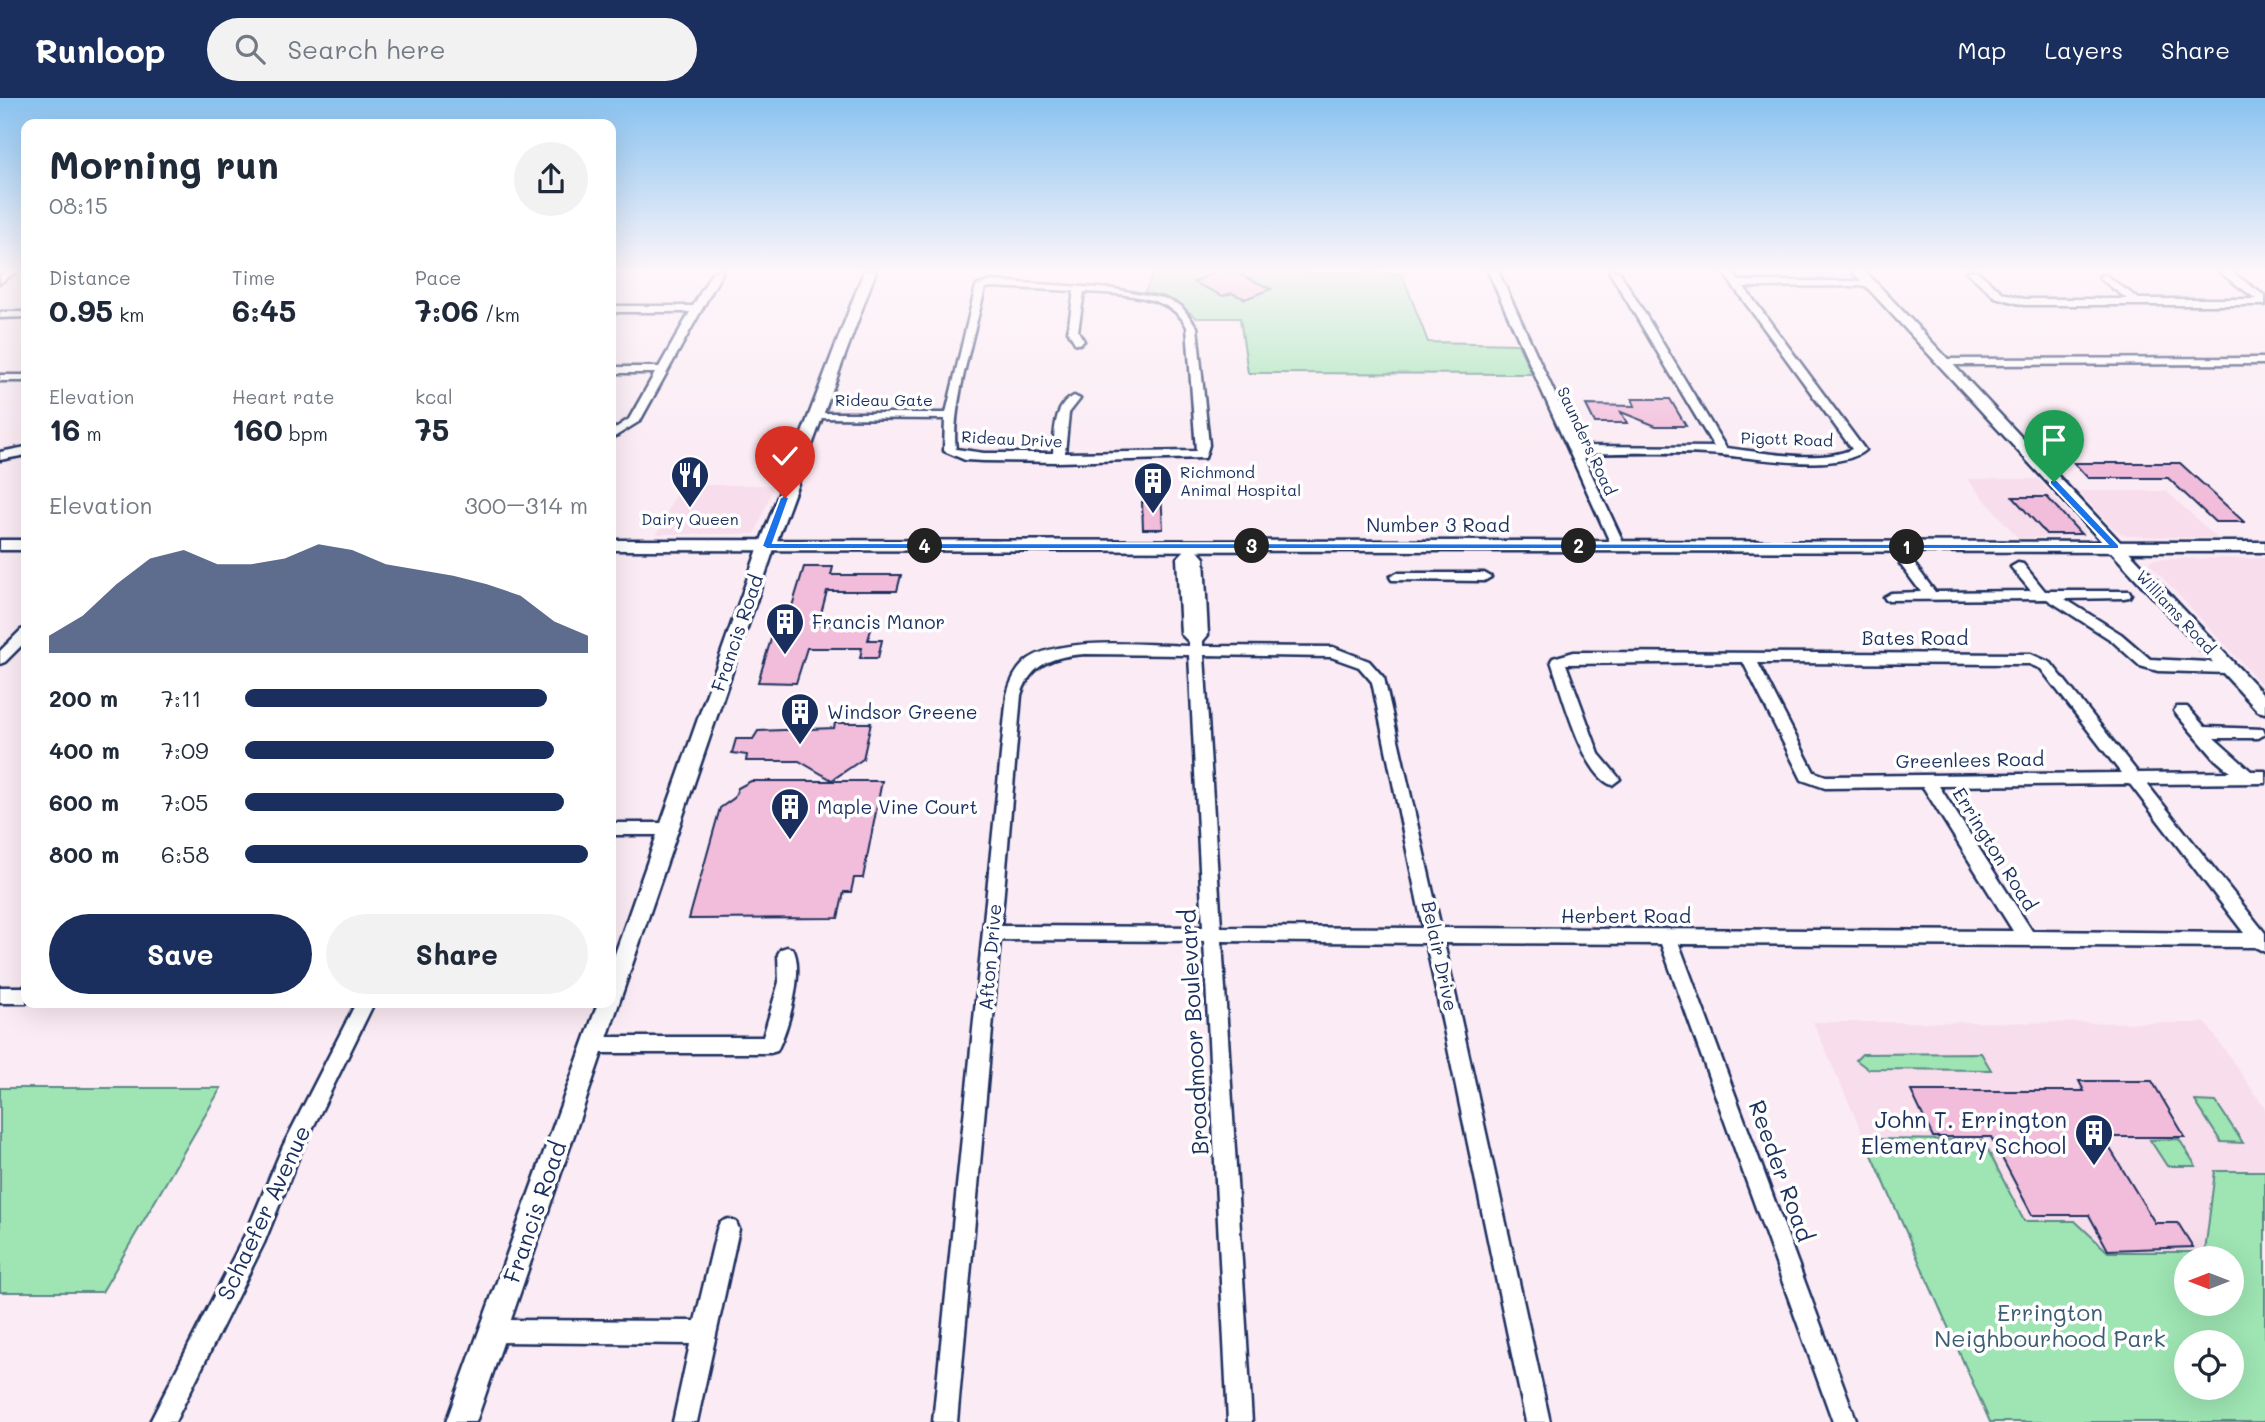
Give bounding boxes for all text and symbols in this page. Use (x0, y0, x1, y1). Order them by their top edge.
search box (207, 18, 697, 81)
text: Runloop (35, 28, 165, 71)
icon: search (231, 30, 269, 68)
text: Search here (287, 32, 446, 66)
text: Map (1958, 34, 2006, 65)
text: Layers (2044, 34, 2123, 65)
text: Share (2161, 34, 2230, 65)
text: Morning run (49, 139, 279, 189)
button: share (514, 142, 588, 216)
text: 08:15 (49, 190, 108, 220)
text: Distance (49, 265, 131, 290)
text: Time (232, 265, 275, 290)
text: Pace (415, 265, 461, 290)
text: 0.95 (49, 290, 113, 330)
text: 6:45 (232, 290, 296, 330)
text: 7:06 (415, 290, 479, 330)
text: km (113, 302, 144, 327)
text: /km (479, 302, 520, 327)
street label: Saunders Road (1553, 383, 1622, 498)
text: Elevation (49, 384, 134, 409)
text: Heart rate (232, 384, 335, 409)
text: kcal (415, 384, 453, 409)
street label: Rideau Gate (835, 389, 933, 410)
text: 16 (49, 409, 80, 449)
text: 160 (232, 409, 283, 449)
text: 75 (415, 409, 449, 449)
pin (2024, 410, 2084, 482)
text: m (80, 421, 102, 446)
text: bpm (283, 421, 328, 446)
icon: arrive (2035, 421, 2073, 459)
street label: Rideau Drive (961, 425, 1063, 452)
pin (755, 426, 815, 498)
street label: Pigott Road (1740, 426, 1834, 451)
icon: check (766, 437, 804, 475)
restaurant icon: Dairy Queen (669, 454, 711, 509)
building icon: Richmond Animal Hospital (1132, 460, 1174, 515)
place label: Richmond Animal Hospital (1180, 461, 1301, 500)
text: Elevation (49, 490, 152, 520)
text: 300–314 m (464, 490, 588, 520)
place label: Dairy Queen (641, 508, 739, 529)
street label: Number 3 Road (1366, 512, 1510, 537)
pin: 4 (908, 528, 942, 564)
pin: 3 (1234, 528, 1270, 564)
pin: 2 (1562, 528, 1596, 564)
pin: 1 (1890, 530, 1924, 564)
text: 4 (918, 533, 931, 558)
text: 3 (1246, 533, 1257, 558)
text: 2 (1573, 533, 1584, 558)
text: 1 (1902, 534, 1911, 559)
street label: Williams Road (2132, 565, 2221, 658)
street label: Francis Road (705, 571, 768, 695)
building icon: Francis Manor (764, 601, 806, 656)
place label: Francis Manor (812, 609, 945, 634)
street label: Bates Road (1862, 625, 1968, 650)
text: 200 m (49, 683, 118, 713)
text: 7:11 (161, 683, 201, 713)
building icon: Windsor Greene (779, 691, 821, 746)
place label: Windsor Greene (827, 699, 978, 724)
text: 400 m (49, 735, 120, 765)
text: 7:09 (161, 735, 209, 765)
street label: Greenlees Road (1895, 746, 2045, 773)
street label: Errington Road (1947, 782, 2043, 915)
building icon: Maple Vine Court (769, 786, 811, 841)
text: 600 m (49, 787, 119, 817)
text: 7:05 (161, 787, 209, 817)
place label: Maple Vine Court (817, 794, 978, 819)
text: 800 m (49, 839, 119, 869)
text: 6:58 (161, 839, 209, 869)
street label: Belair Drive (1417, 899, 1464, 1013)
street label: Afton Drive (972, 903, 1007, 1011)
street label: Herbert Road (1561, 903, 1691, 928)
street label: Broadmoor Boulevard (1172, 908, 1214, 1156)
button: Save (49, 914, 312, 994)
button: Share (326, 914, 588, 994)
street label: Reeder Road (1742, 1096, 1821, 1245)
place label: John T. Errington Elementary School (1861, 1104, 2067, 1160)
building icon: John T. Errington Elementary School (2073, 1112, 2115, 1167)
street label: Schaefer Avenue (209, 1120, 317, 1305)
street label: Francis Road (496, 1137, 572, 1286)
north arrow (2174, 1246, 2244, 1316)
map controls (2174, 1246, 2244, 1400)
park label: Errington Neighbourhood Park (1934, 1297, 2166, 1353)
button: locate (2174, 1330, 2244, 1400)

